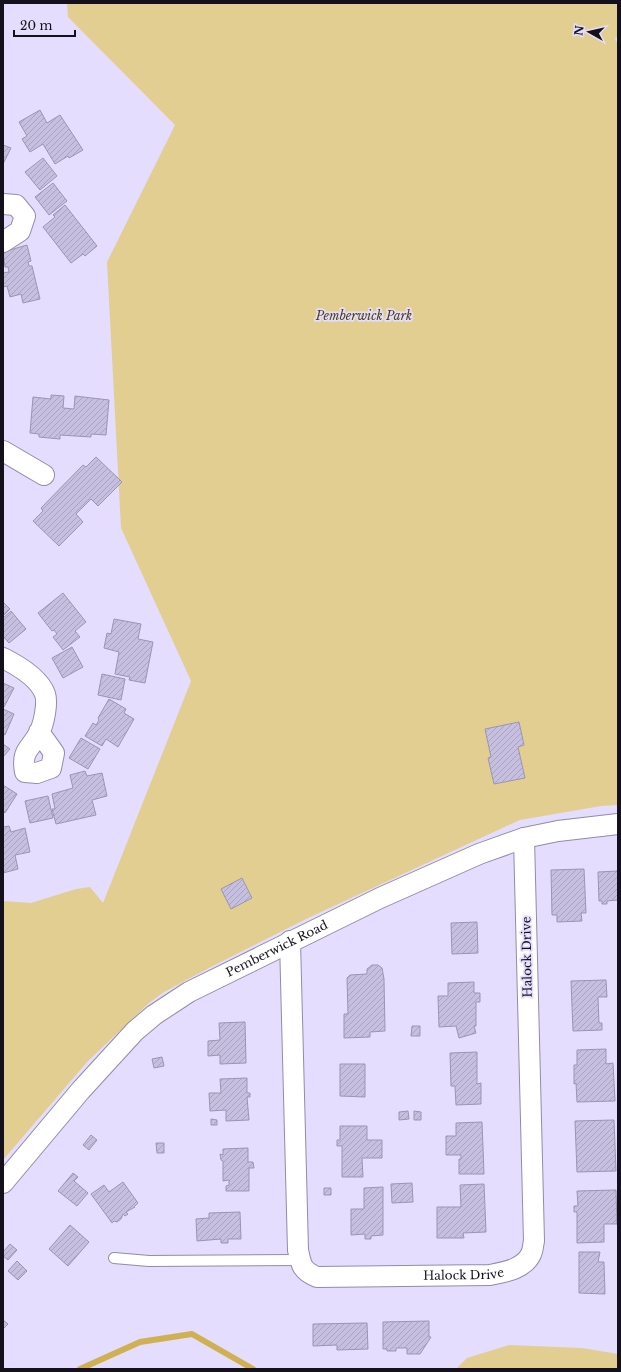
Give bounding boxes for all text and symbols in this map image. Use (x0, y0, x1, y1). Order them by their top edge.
scale bar (14, 12, 75, 38)
north arrow (569, 12, 609, 52)
text: 20 m (20, 18, 52, 33)
text: N (571, 24, 587, 37)
park label: Pemberwick Park (315, 308, 412, 323)
street label: Halock Drive (518, 916, 535, 998)
street label: Pemberwick Road (223, 917, 330, 980)
street label: Halock Drive (423, 1264, 505, 1283)

